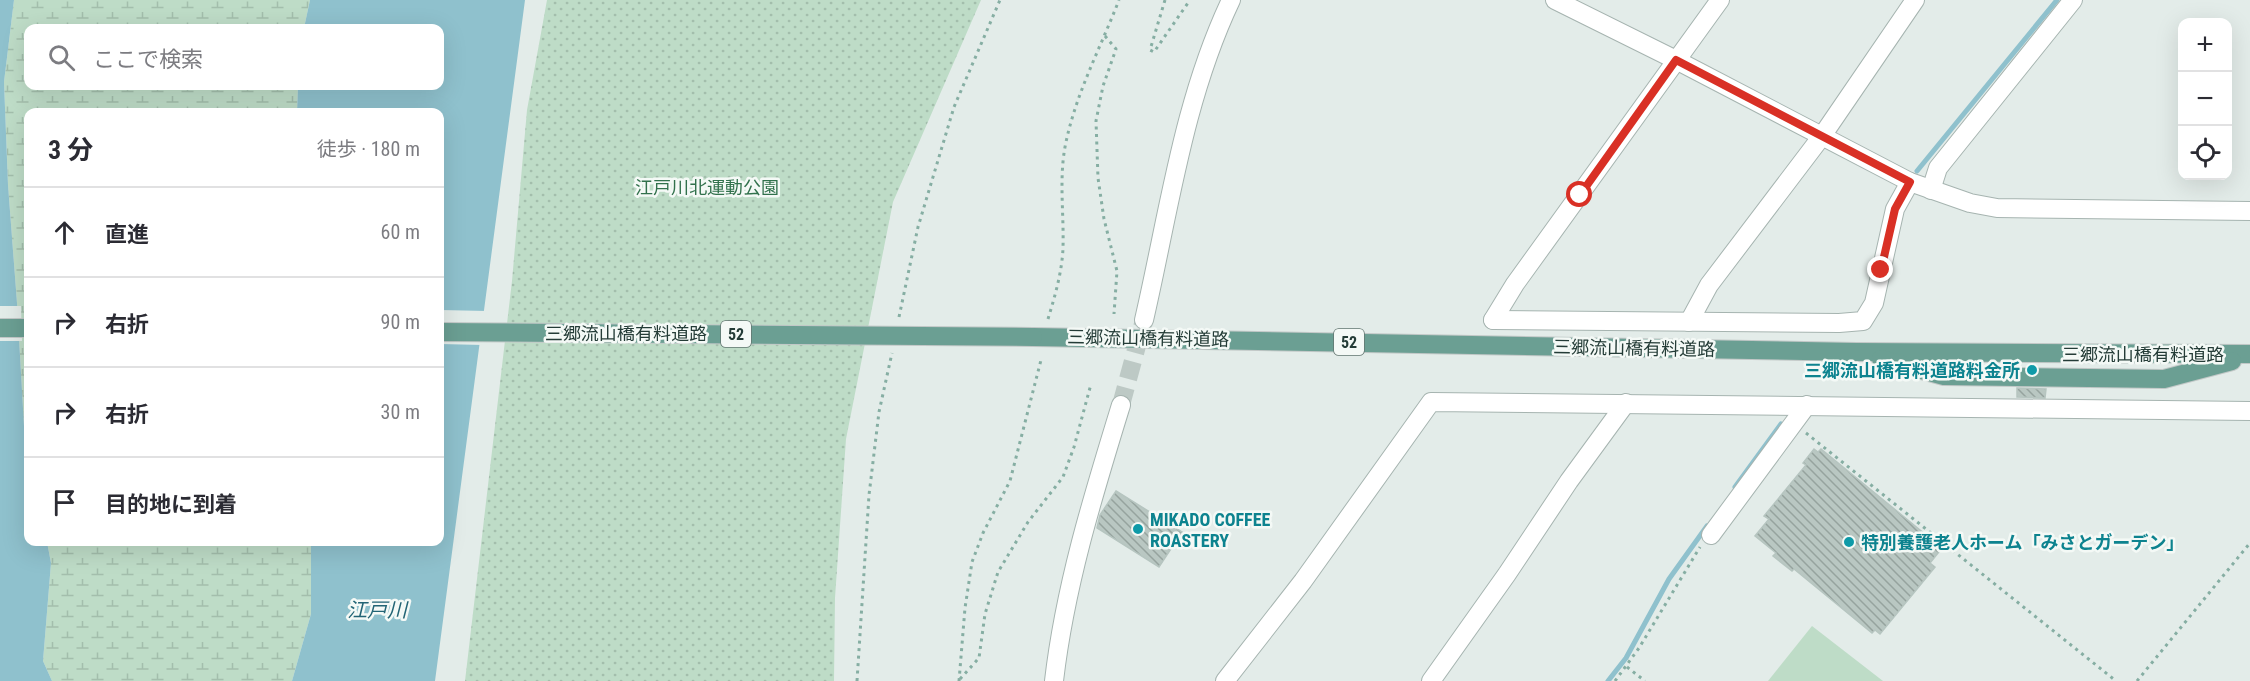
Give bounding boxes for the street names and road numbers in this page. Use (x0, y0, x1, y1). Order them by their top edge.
road number: 52 (721, 321, 751, 347)
street label: 三郷流山橋有料道路 (545, 323, 707, 344)
street label: 三郷流山橋有料道路 (1067, 326, 1229, 350)
road number: 52 (1334, 329, 1364, 355)
street label: 三郷流山橋有料道路 (1553, 336, 1715, 360)
street label: 三郷流山橋有料道路 (2062, 344, 2224, 365)

